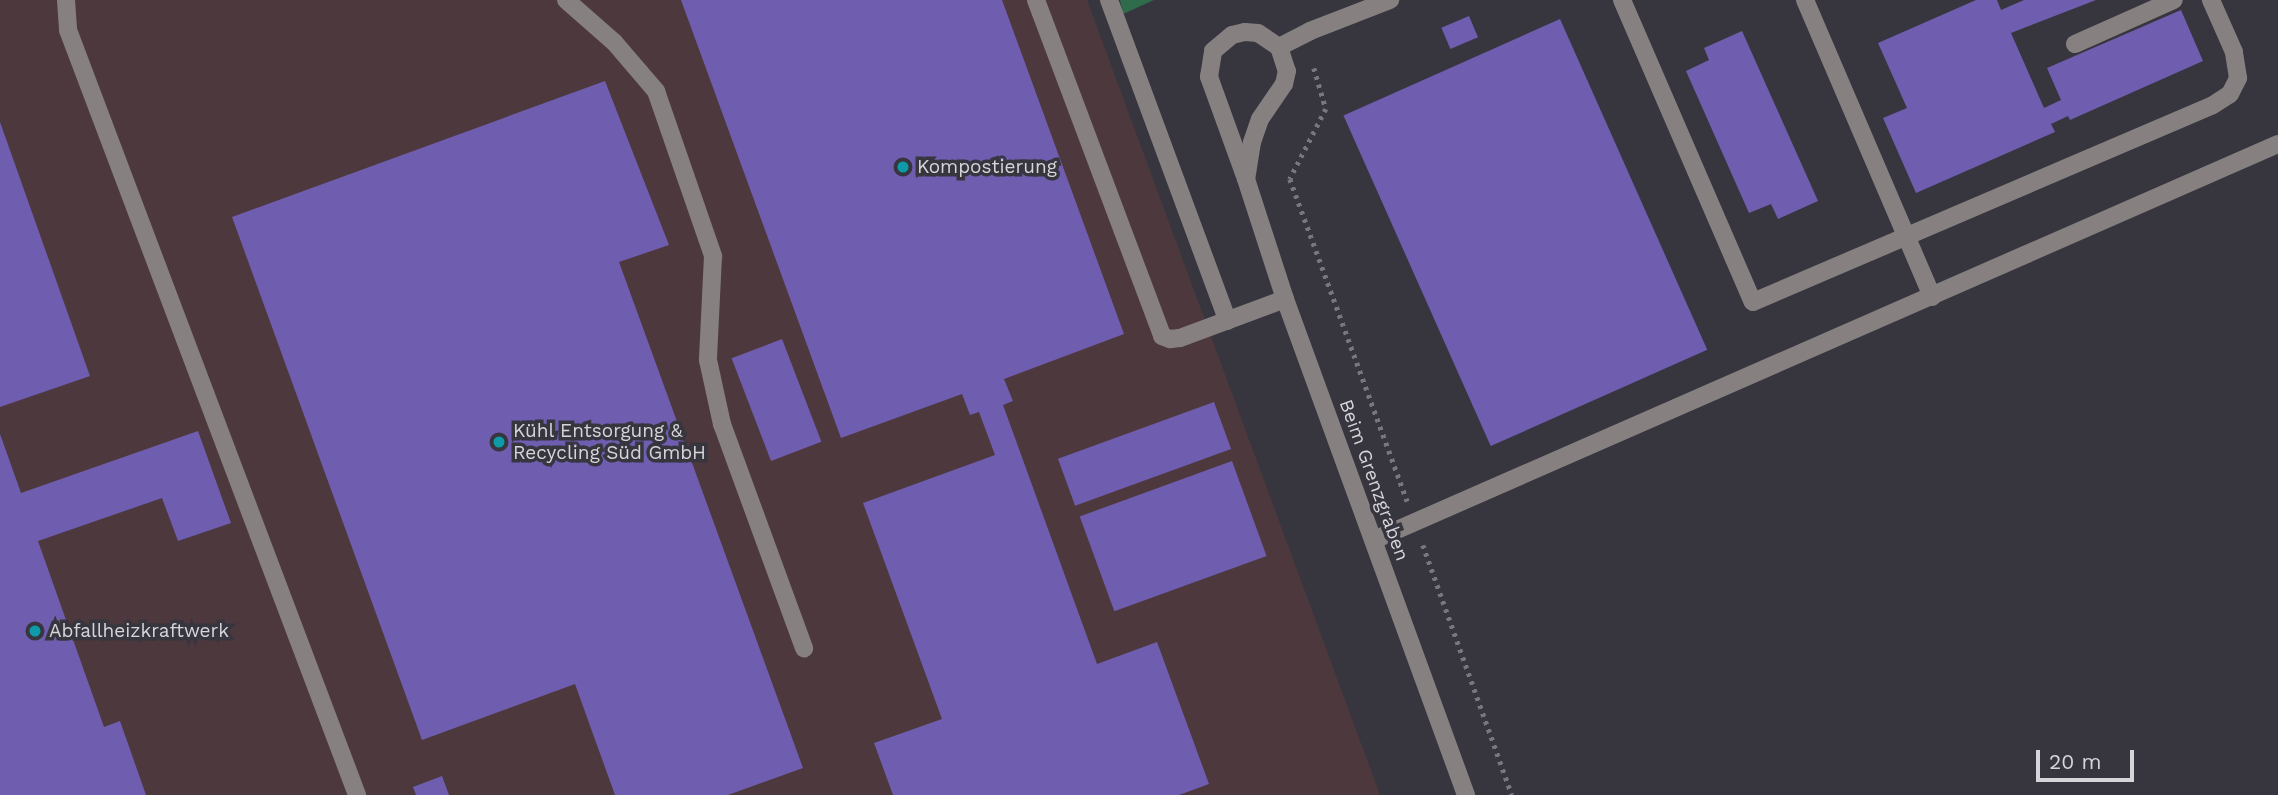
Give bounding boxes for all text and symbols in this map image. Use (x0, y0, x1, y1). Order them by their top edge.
place label: Kompostierung (917, 156, 1057, 178)
marker: Kompostierung (895, 159, 911, 175)
street label: Beim Grenzgraben (1334, 396, 1414, 564)
place label: Kühl Entsorgung & Recycling Süd GmbH (513, 420, 706, 464)
marker: Kühl Entsorgung & Recycling Süd GmbH (491, 434, 507, 450)
place label: Abfallheizkraftwerk (49, 620, 229, 642)
marker: Abfallheizkraftwerk (27, 623, 43, 639)
scale bar (2040, 736, 2138, 780)
text: 20 m (2049, 749, 2101, 774)

